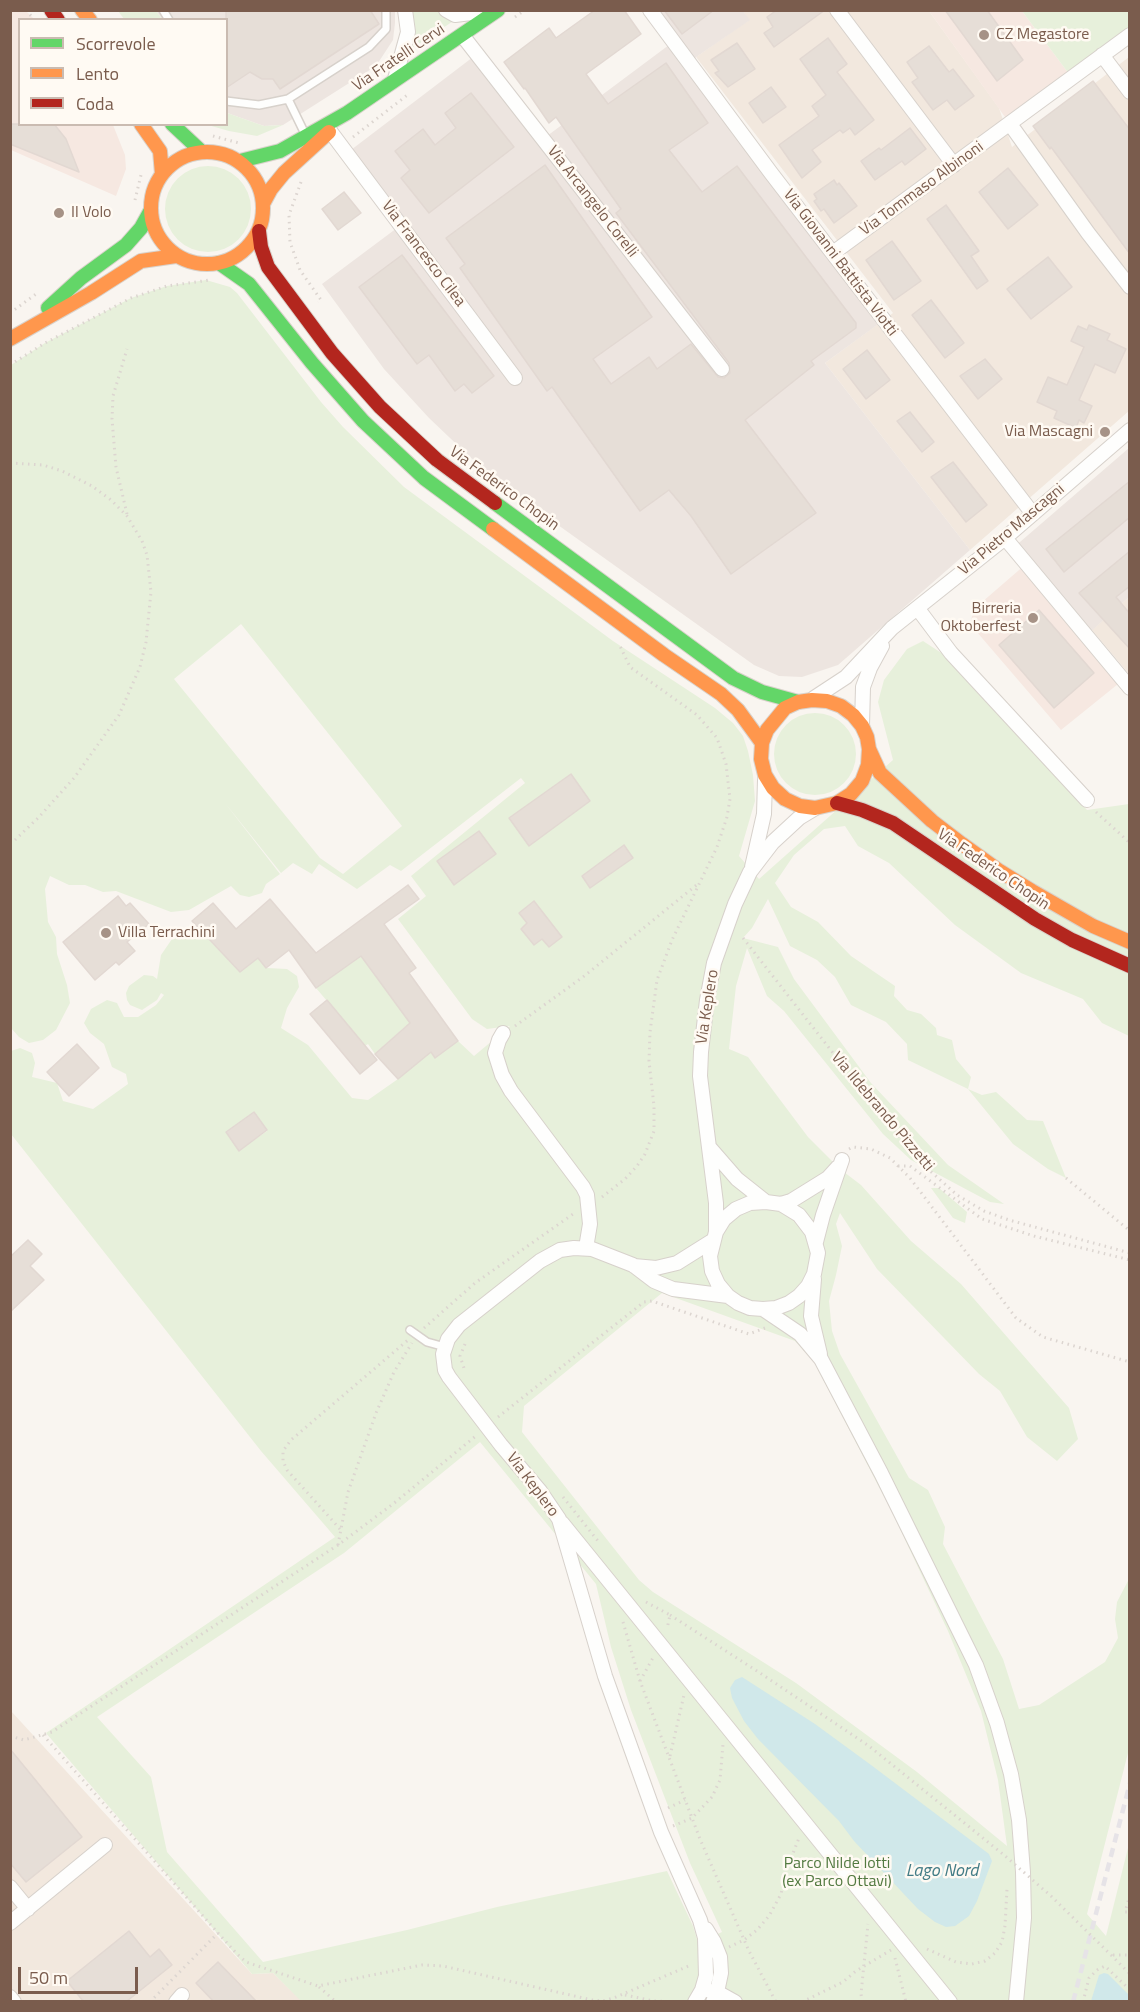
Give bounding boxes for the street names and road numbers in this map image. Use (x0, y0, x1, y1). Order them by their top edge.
street label: Via Fratelli Cervi (349, 20, 449, 96)
street label: Via Tommaso Albinoni (856, 138, 988, 240)
street label: Via Arcangelo Corelli (543, 142, 641, 262)
street label: Via Giovanni Battista Viotti (778, 186, 902, 340)
street label: Via Francesco Cilea (377, 197, 469, 311)
street label: Via Federico Chopin (445, 443, 563, 535)
street label: Via Pietro Mascagni (955, 480, 1069, 580)
street label: Via Federico Chopin (933, 825, 1053, 915)
street label: Via Keplero (693, 968, 723, 1046)
street label: Via Ildebrando Pizzetti (827, 1048, 937, 1176)
street label: Via Keplero (502, 1449, 562, 1521)

